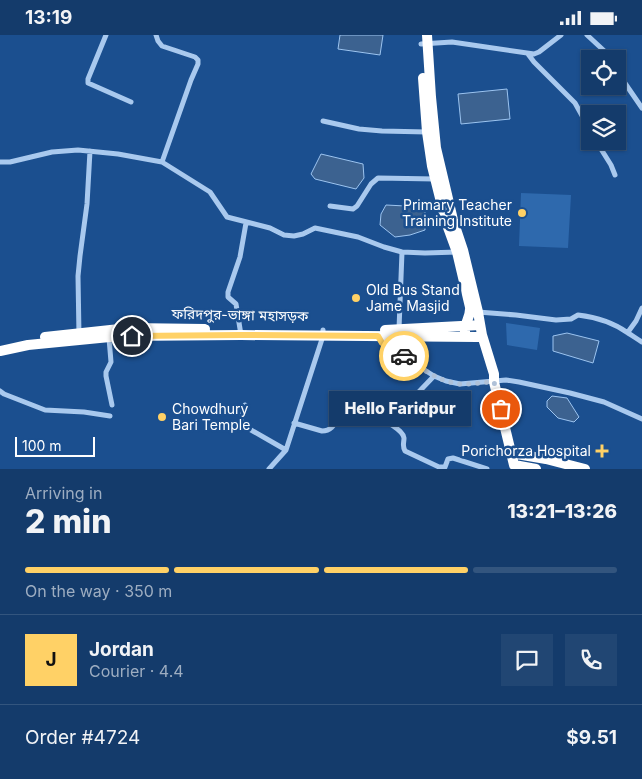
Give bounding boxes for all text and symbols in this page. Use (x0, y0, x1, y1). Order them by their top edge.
text: 13:19 (25, 6, 72, 29)
map controls (581, 50, 626, 150)
button: locate (581, 50, 626, 95)
button: layers (581, 105, 626, 150)
place label: Primary Teacher Training Institute (402, 196, 512, 229)
marker: Primary Teacher Training Institute (516, 207, 528, 219)
place label: Old Bus Stand Jame Masjid (366, 281, 460, 314)
marker: Old Bus Stand Jame Masjid (350, 292, 362, 304)
street label: ফরিদপুর-ভাঙ্গা মহাসড়ক (170, 305, 309, 325)
pin (111, 315, 153, 357)
icon: home (118, 322, 146, 350)
courier (379, 331, 429, 381)
icon: car (390, 342, 418, 370)
pin (480, 388, 522, 430)
callout: Hello Faridpur (328, 391, 471, 427)
icon: bag (487, 395, 515, 423)
text: Hello Faridpur (344, 398, 456, 418)
place label: Chowdhury Bari Temple (172, 400, 250, 433)
marker: Chowdhury Bari Temple (156, 411, 168, 423)
scale bar (15, 434, 95, 457)
text: 100 m (22, 437, 62, 454)
place label: Porichorza Hospital (461, 442, 591, 459)
marker: Porichorza Hospital (595, 444, 609, 458)
text: Arriving in (25, 483, 102, 503)
text: 13:21–13:26 (507, 500, 617, 523)
text: 2 min (25, 502, 111, 541)
text: On the way · 350 m (25, 581, 172, 601)
button: chat (501, 634, 553, 686)
button: phone (565, 634, 617, 686)
text: Jordan (89, 638, 154, 661)
text: J (45, 648, 57, 671)
text: Courier · 4.4 (89, 661, 184, 681)
text: Order #4724 (25, 726, 140, 749)
text: $9.51 (566, 726, 617, 749)

